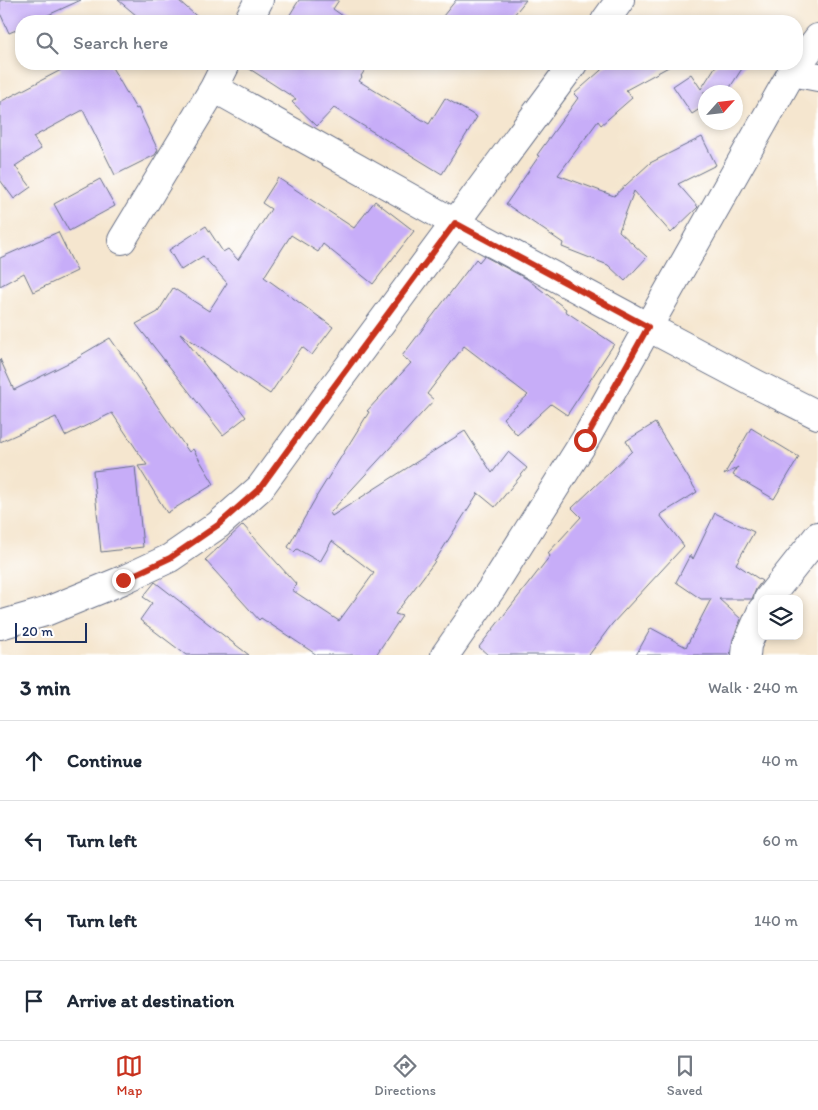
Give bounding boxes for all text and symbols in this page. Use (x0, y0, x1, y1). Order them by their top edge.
search box (15, 15, 803, 70)
icon: search (33, 29, 61, 57)
text: Search here (73, 31, 168, 54)
north arrow (698, 85, 743, 130)
route start (574, 429, 597, 452)
route end (112, 569, 135, 592)
map controls (758, 595, 803, 640)
button: layers (758, 595, 803, 640)
scale bar (15, 620, 88, 643)
text: 20 m (22, 623, 53, 640)
text: 3 min (20, 675, 70, 700)
text: Walk · 240 m (708, 678, 798, 697)
icon: ahead (20, 747, 48, 775)
text: Continue (67, 749, 142, 772)
text: 40 m (761, 751, 798, 770)
icon: left (20, 827, 48, 855)
text: Turn left (67, 829, 137, 852)
text: 60 m (763, 831, 798, 850)
icon: left (20, 907, 48, 935)
text: Turn left (67, 909, 137, 932)
text: 140 m (754, 911, 798, 930)
icon: arrive (20, 987, 48, 1015)
text: Arrive at destination (67, 989, 234, 1012)
tab: Map (115, 1052, 143, 1099)
tab: Directions (374, 1052, 436, 1099)
tab: Saved (667, 1052, 703, 1099)

